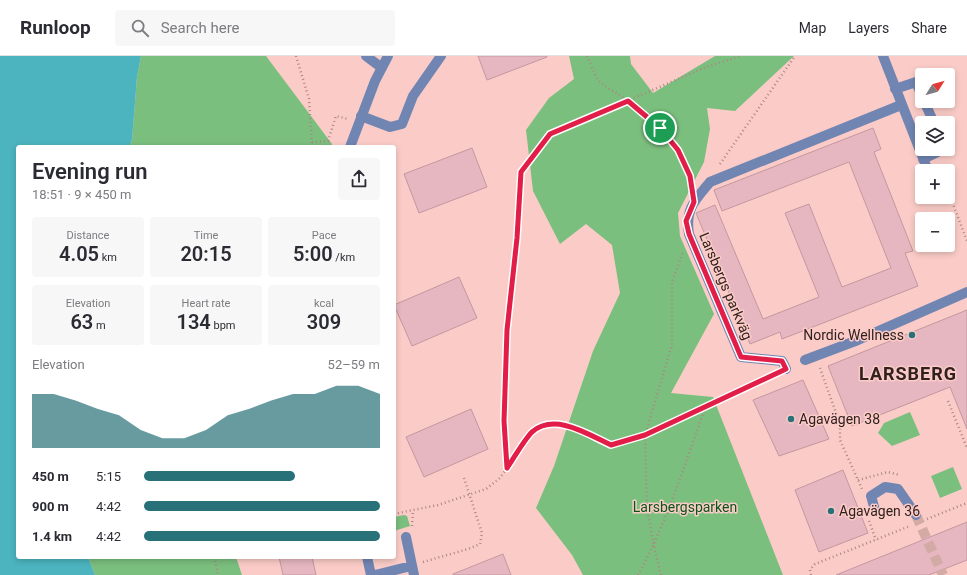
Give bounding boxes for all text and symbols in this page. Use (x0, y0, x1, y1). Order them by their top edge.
search box (115, 10, 395, 46)
text: Runloop (20, 16, 91, 39)
icon: search (129, 17, 151, 39)
text: Search here (161, 19, 240, 37)
text: Map (799, 20, 826, 36)
text: Layers (848, 20, 889, 36)
text: Share (911, 20, 947, 36)
north arrow (915, 68, 955, 108)
map controls (915, 68, 955, 252)
pin (643, 111, 677, 145)
button: layers (915, 116, 955, 156)
icon: arrive (649, 117, 671, 139)
button: share (338, 158, 380, 200)
text: Evening run (32, 159, 148, 184)
button: + (915, 164, 955, 204)
text: 18:51 · 9 × 450 m (32, 187, 131, 202)
button: − (915, 212, 955, 252)
text: Distance (67, 229, 109, 242)
text: Time (194, 229, 218, 242)
text: Pace (312, 229, 336, 242)
street label: Larsbergs parkväg (696, 230, 756, 342)
text: 4.05 (59, 242, 99, 266)
text: 20:15 (180, 242, 232, 266)
text: 5:00 (293, 242, 333, 266)
text: km (99, 251, 117, 264)
text: /km (333, 251, 355, 264)
text: Elevation (66, 297, 110, 310)
text: Heart rate (182, 297, 230, 310)
text: kcal (314, 297, 334, 310)
text: 63 (70, 310, 93, 334)
text: 134 (176, 310, 211, 334)
text: 309 (307, 310, 341, 334)
text: m (93, 319, 106, 332)
text: bpm (211, 319, 236, 332)
place label: Nordic Wellness (803, 327, 904, 343)
marker: Nordic Wellness (907, 330, 917, 340)
text: Elevation (32, 357, 85, 372)
text: 52–59 m (328, 357, 380, 372)
district label: LARSBERG (859, 363, 957, 384)
place label: Agavägen 38 (799, 411, 880, 427)
marker: Agavägen 38 (786, 414, 796, 424)
text: 450 m (32, 469, 69, 484)
text: 5:15 (96, 469, 121, 484)
text: 900 m (32, 499, 69, 514)
text: 4:42 (96, 499, 121, 514)
park label: Larsbergsparken (633, 499, 737, 515)
place label: Agavägen 36 (839, 503, 920, 519)
marker: Agavägen 36 (826, 506, 836, 516)
text: 1.4 km (32, 529, 72, 544)
text: 4:42 (96, 529, 121, 544)

